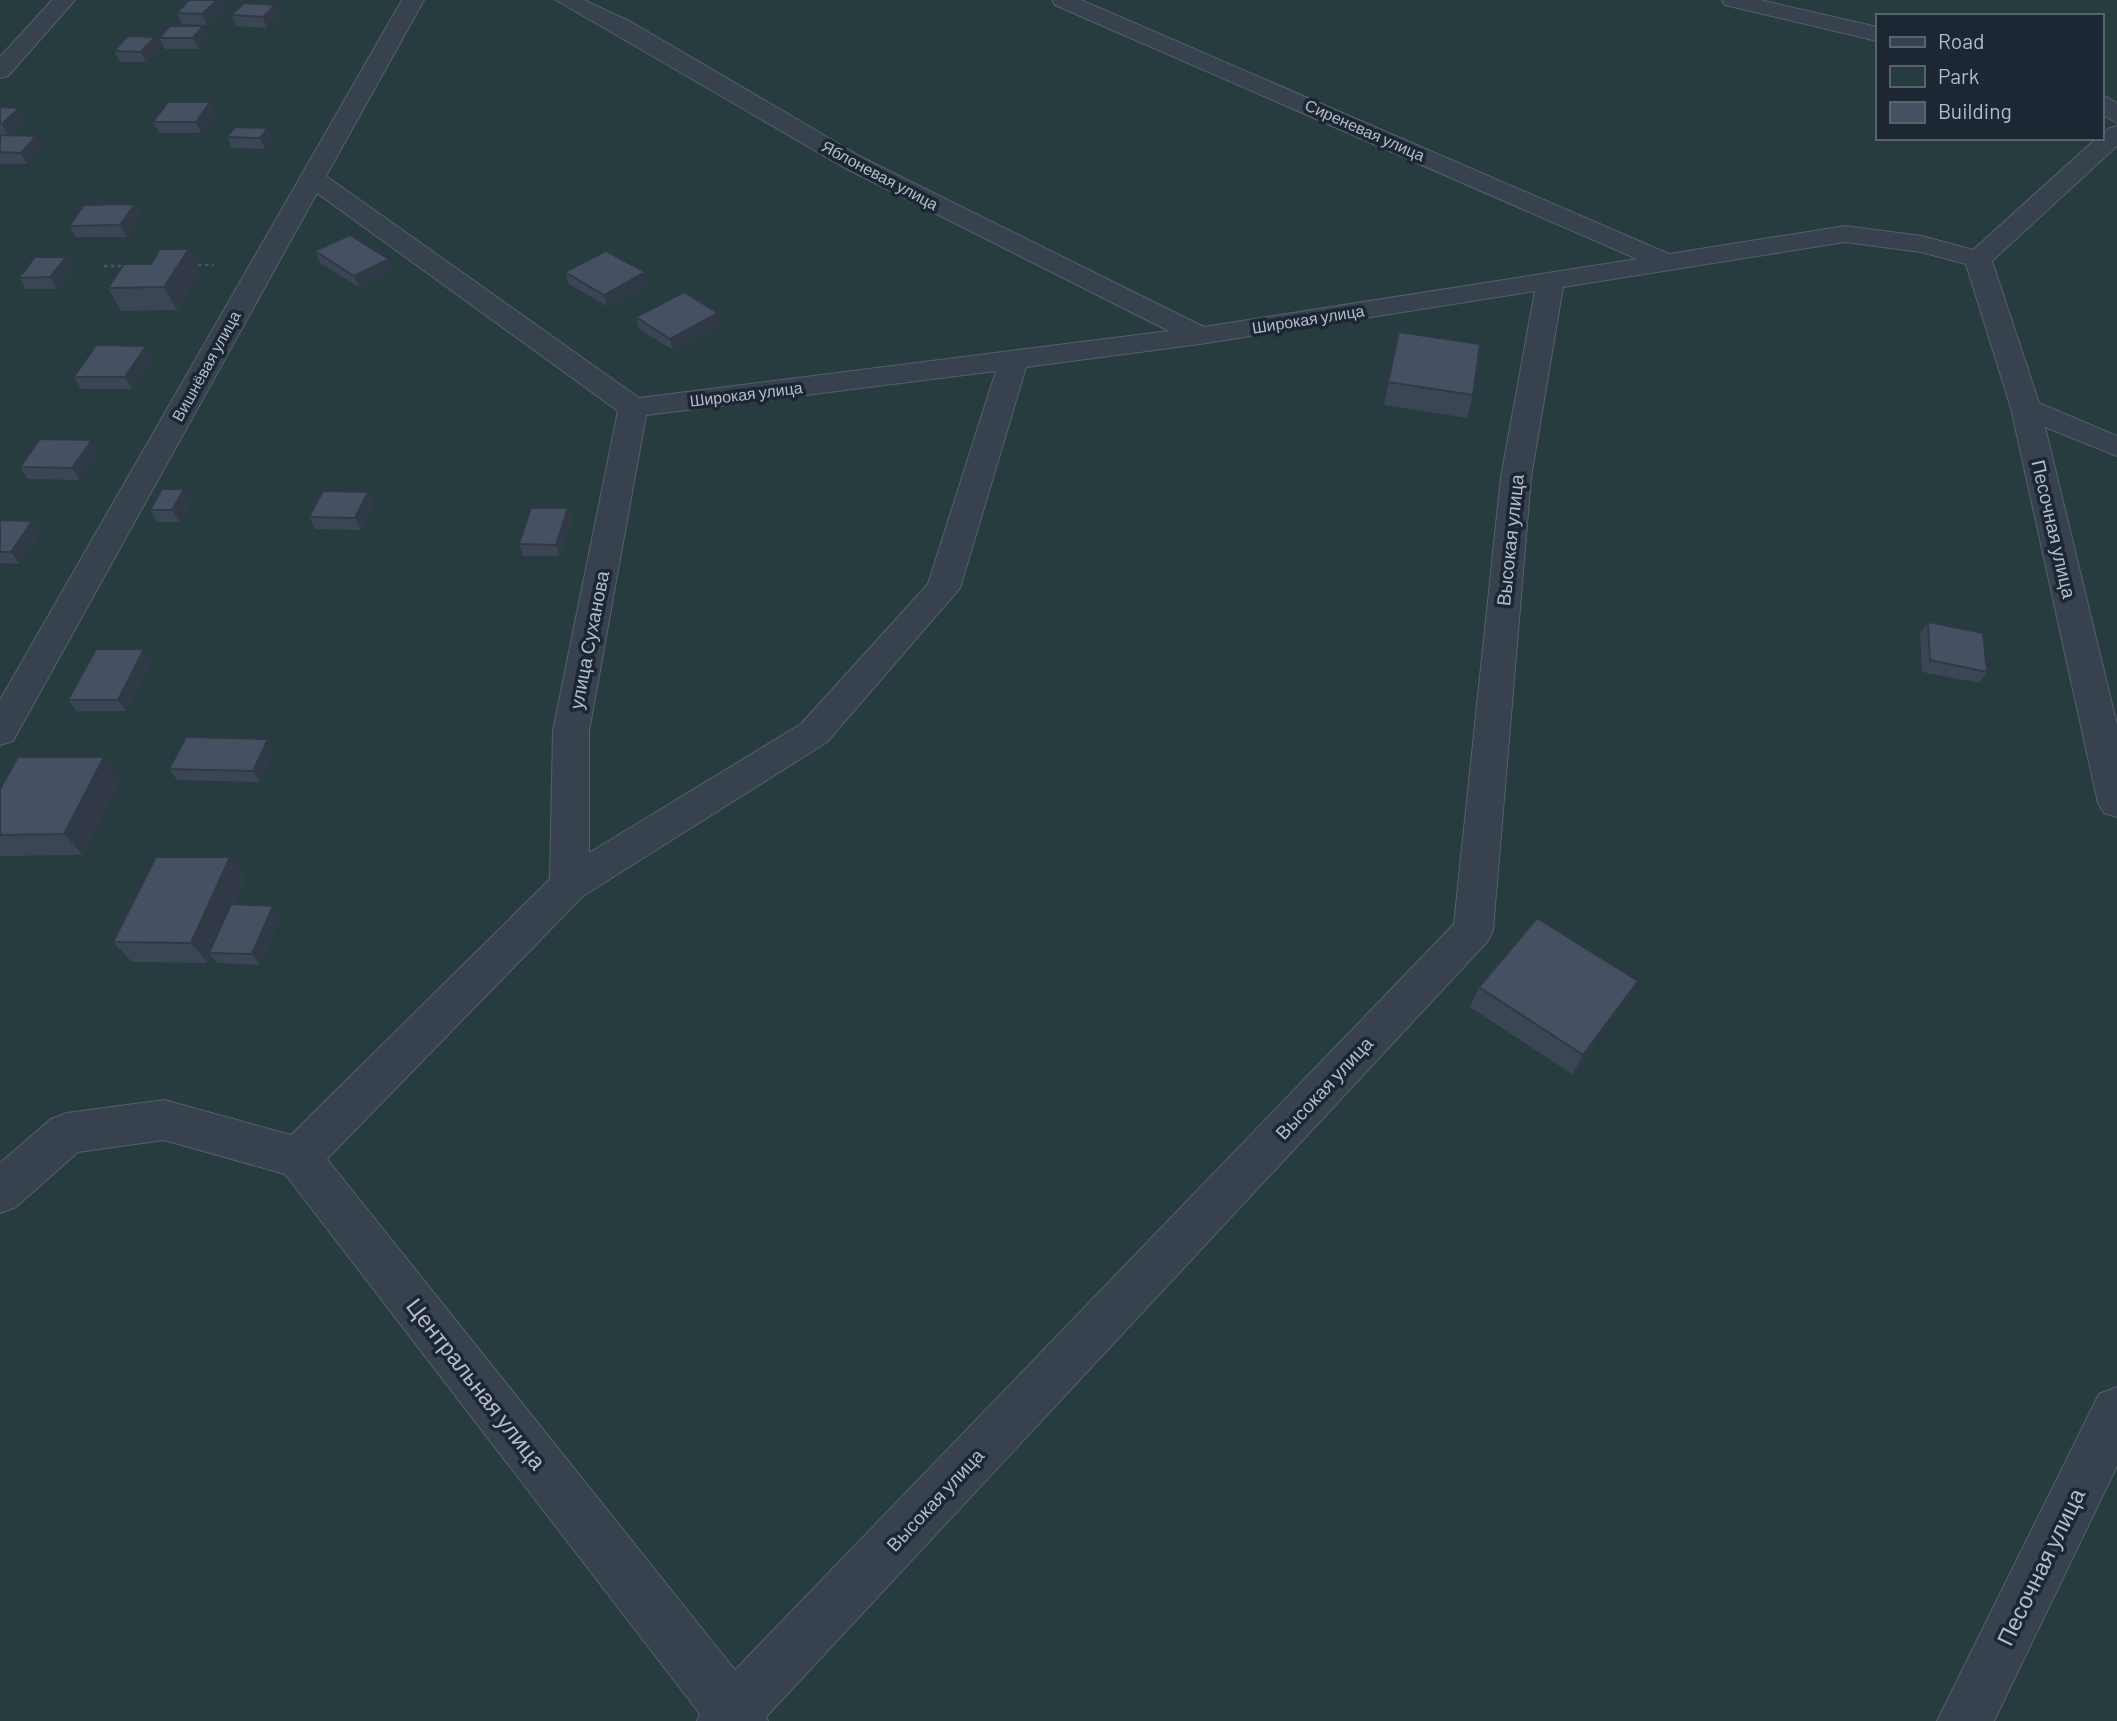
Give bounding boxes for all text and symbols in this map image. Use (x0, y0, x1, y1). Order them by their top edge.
legend (1876, 14, 2103, 140)
text: Road (1938, 28, 1984, 53)
text: Park (1938, 63, 1979, 88)
street label: Сиреневая улица (1302, 95, 1428, 165)
text: Building (1938, 98, 2012, 123)
street label: Яблоневая улица (819, 136, 942, 213)
street label: Широкая улица (1250, 300, 1366, 337)
street label: Вишнёвая улица (167, 307, 244, 424)
street label: Широкая улица (688, 377, 804, 410)
street label: Песочная улица (2027, 457, 2082, 601)
street label: Высокая улица (1491, 473, 1528, 607)
street label: улица Суханова (564, 568, 613, 711)
street label: Высокая улица (1270, 1031, 1377, 1144)
street label: Центральная улица (401, 1292, 553, 1475)
street label: Высокая улица (881, 1443, 988, 1556)
street label: Песочная улица (1990, 1483, 2090, 1650)

